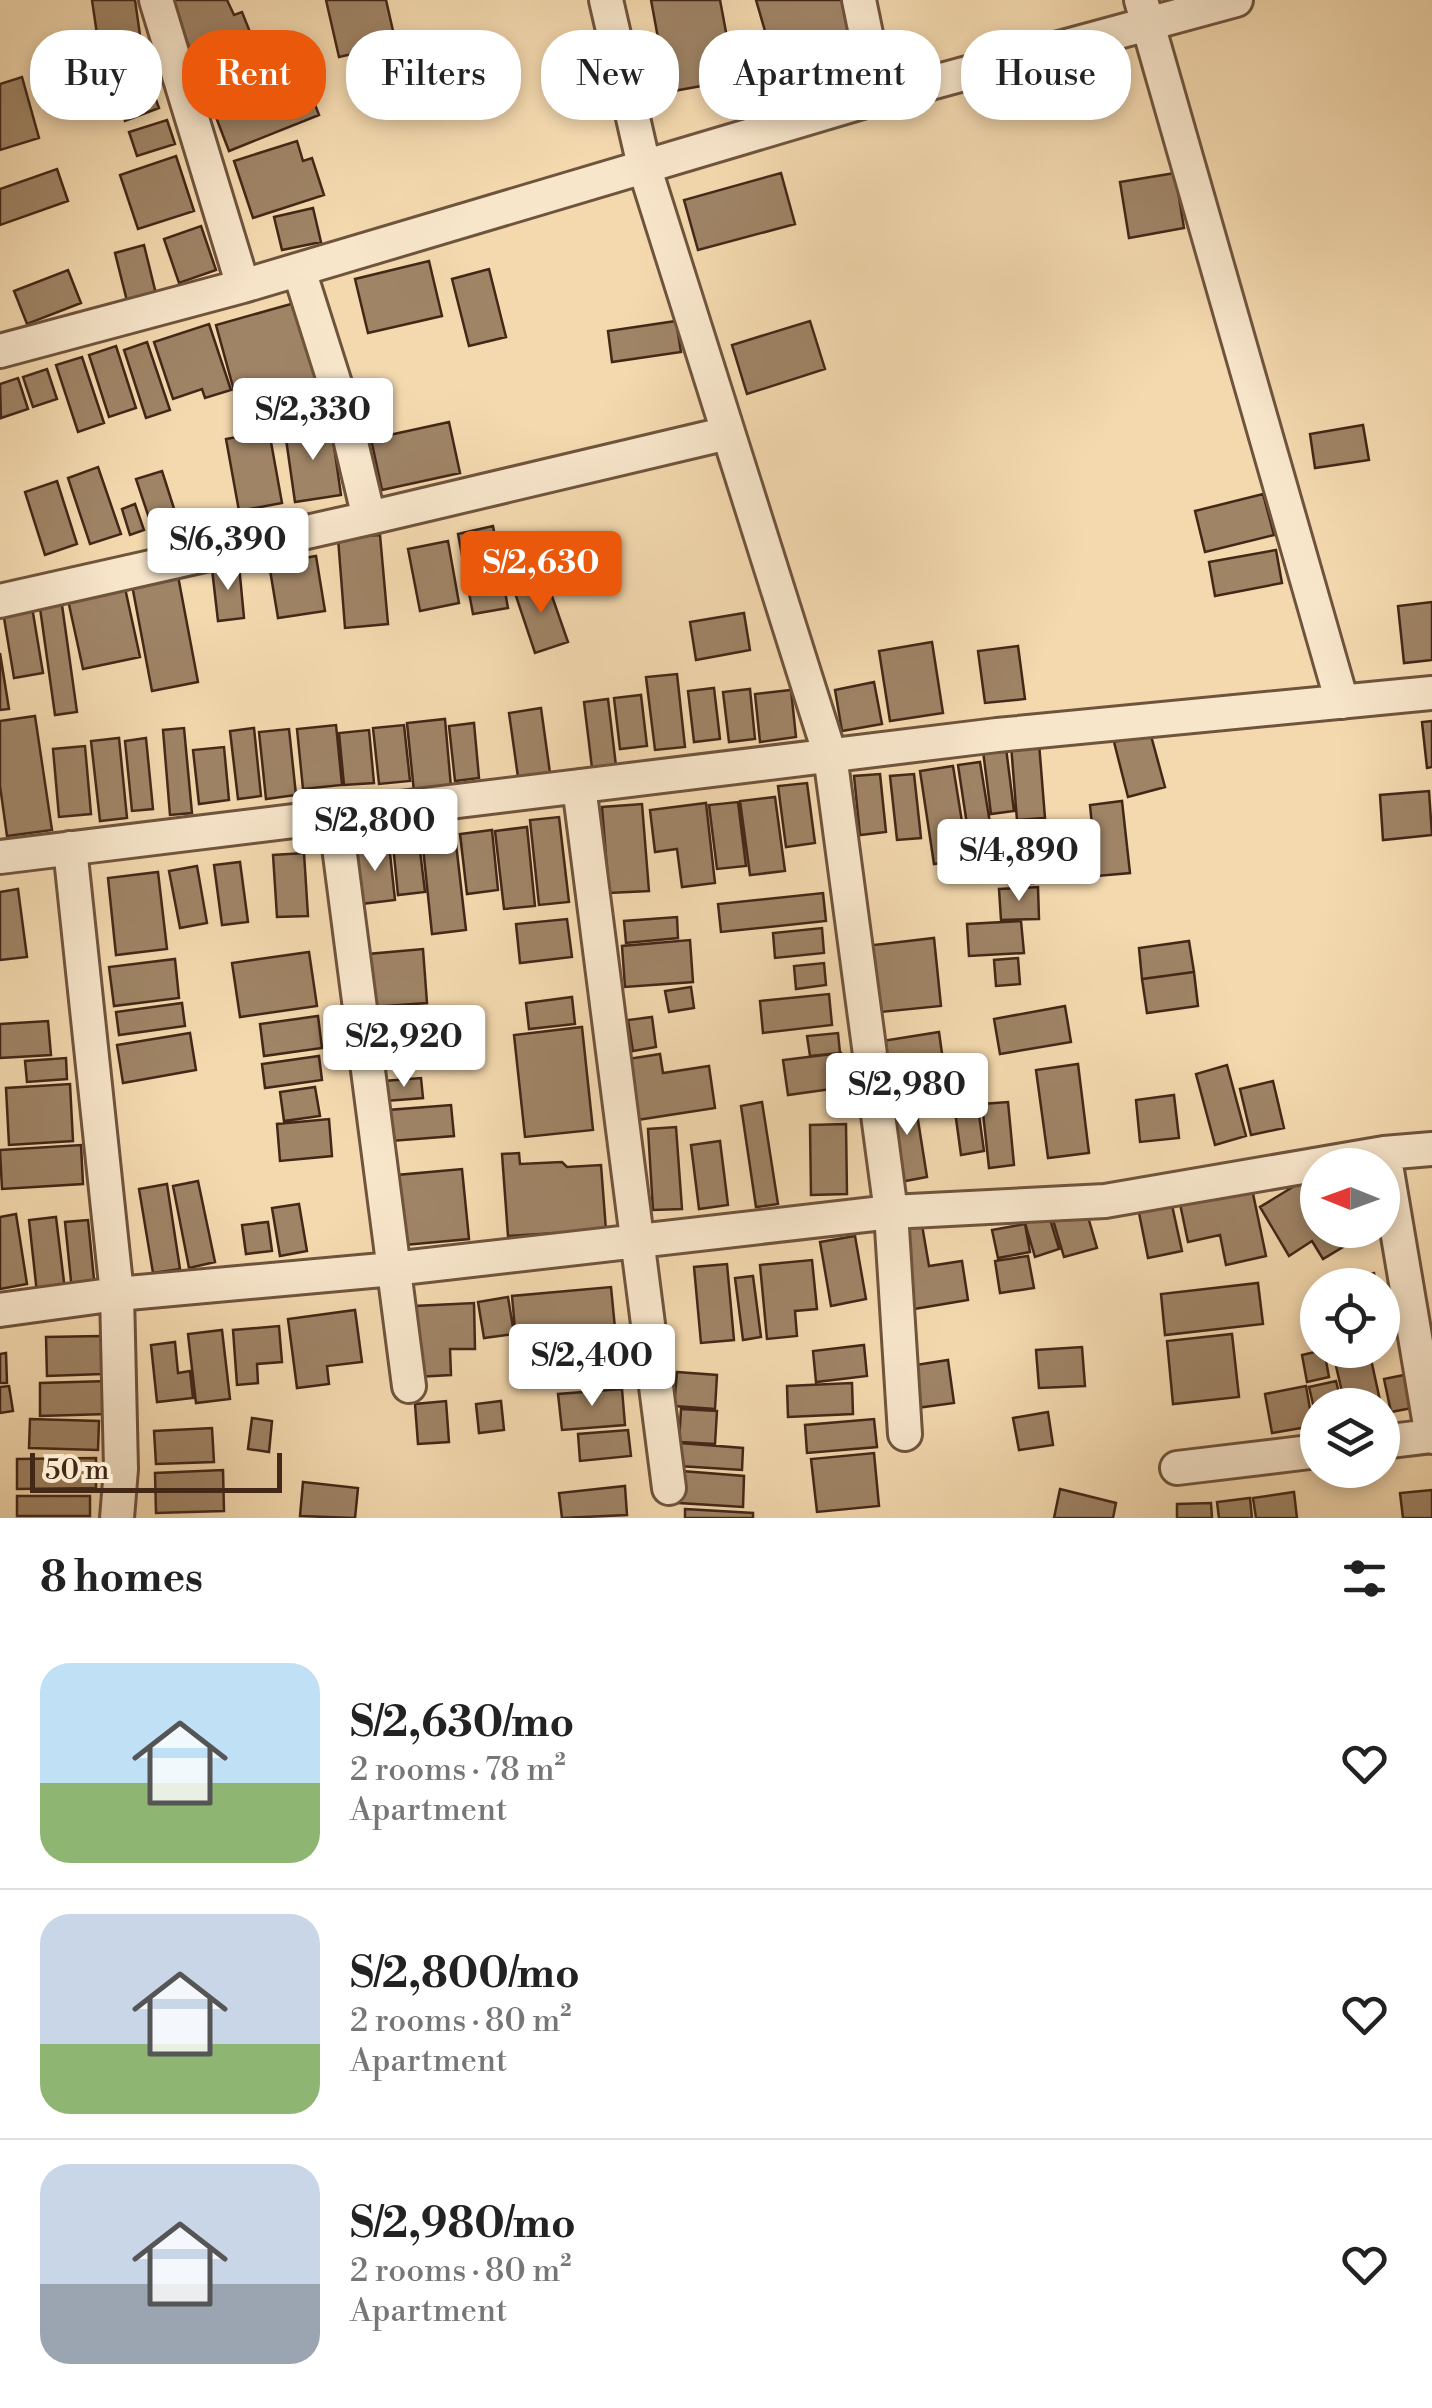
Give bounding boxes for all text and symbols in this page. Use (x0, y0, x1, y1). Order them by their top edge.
chip: Buy (30, 30, 162, 120)
chip: Rent (182, 30, 326, 120)
chip: Filters (346, 30, 521, 120)
chip: New (541, 30, 679, 120)
chip: Apartment (699, 30, 941, 120)
chip: House (961, 30, 1131, 120)
pin: S/2,330 (221, 378, 405, 463)
text: S/2,330 (255, 390, 371, 430)
pin: S/6,390 (136, 508, 320, 593)
text: S/6,390 (170, 520, 287, 560)
pin: S/2,630 (449, 531, 633, 616)
text: S/2,630 (483, 543, 599, 583)
pin: S/2,800 (283, 789, 467, 874)
text: S/2,800 (314, 801, 436, 841)
pin: S/4,890 (927, 819, 1111, 904)
text: S/4,890 (959, 831, 1079, 871)
pin: S/2,920 (312, 1005, 496, 1090)
text: S/2,920 (345, 1017, 463, 1057)
pin: S/2,980 (815, 1053, 999, 1138)
text: S/2,980 (848, 1065, 966, 1105)
north arrow (1300, 1148, 1400, 1248)
map controls (1300, 1148, 1400, 1488)
button: locate (1300, 1268, 1400, 1368)
pin: S/2,400 (500, 1324, 684, 1409)
text: S/2,400 (531, 1336, 653, 1376)
button: layers (1300, 1388, 1400, 1488)
scale bar (30, 1448, 282, 1492)
text: 50 m (45, 1453, 109, 1488)
icon: filters (1337, 1551, 1392, 1606)
text: 8 homes (40, 1552, 203, 1605)
text: S/2,630/mo (350, 1697, 574, 1750)
icon: home (120, 1703, 240, 1823)
icon: heart (1337, 1736, 1392, 1791)
text: 2 rooms · 78 m² (350, 1750, 566, 1790)
text: Apartment (350, 1790, 507, 1830)
text: S/2,800/mo (350, 1948, 580, 2001)
icon: home (120, 1954, 240, 2074)
icon: heart (1337, 1987, 1392, 2042)
text: 2 rooms · 80 m² (350, 2001, 571, 2041)
text: Apartment (350, 2041, 507, 2081)
text: S/2,980/mo (350, 2198, 576, 2251)
icon: home (120, 2204, 240, 2324)
icon: heart (1337, 2237, 1392, 2292)
text: 2 rooms · 80 m² (350, 2251, 571, 2291)
text: Apartment (350, 2291, 507, 2331)

